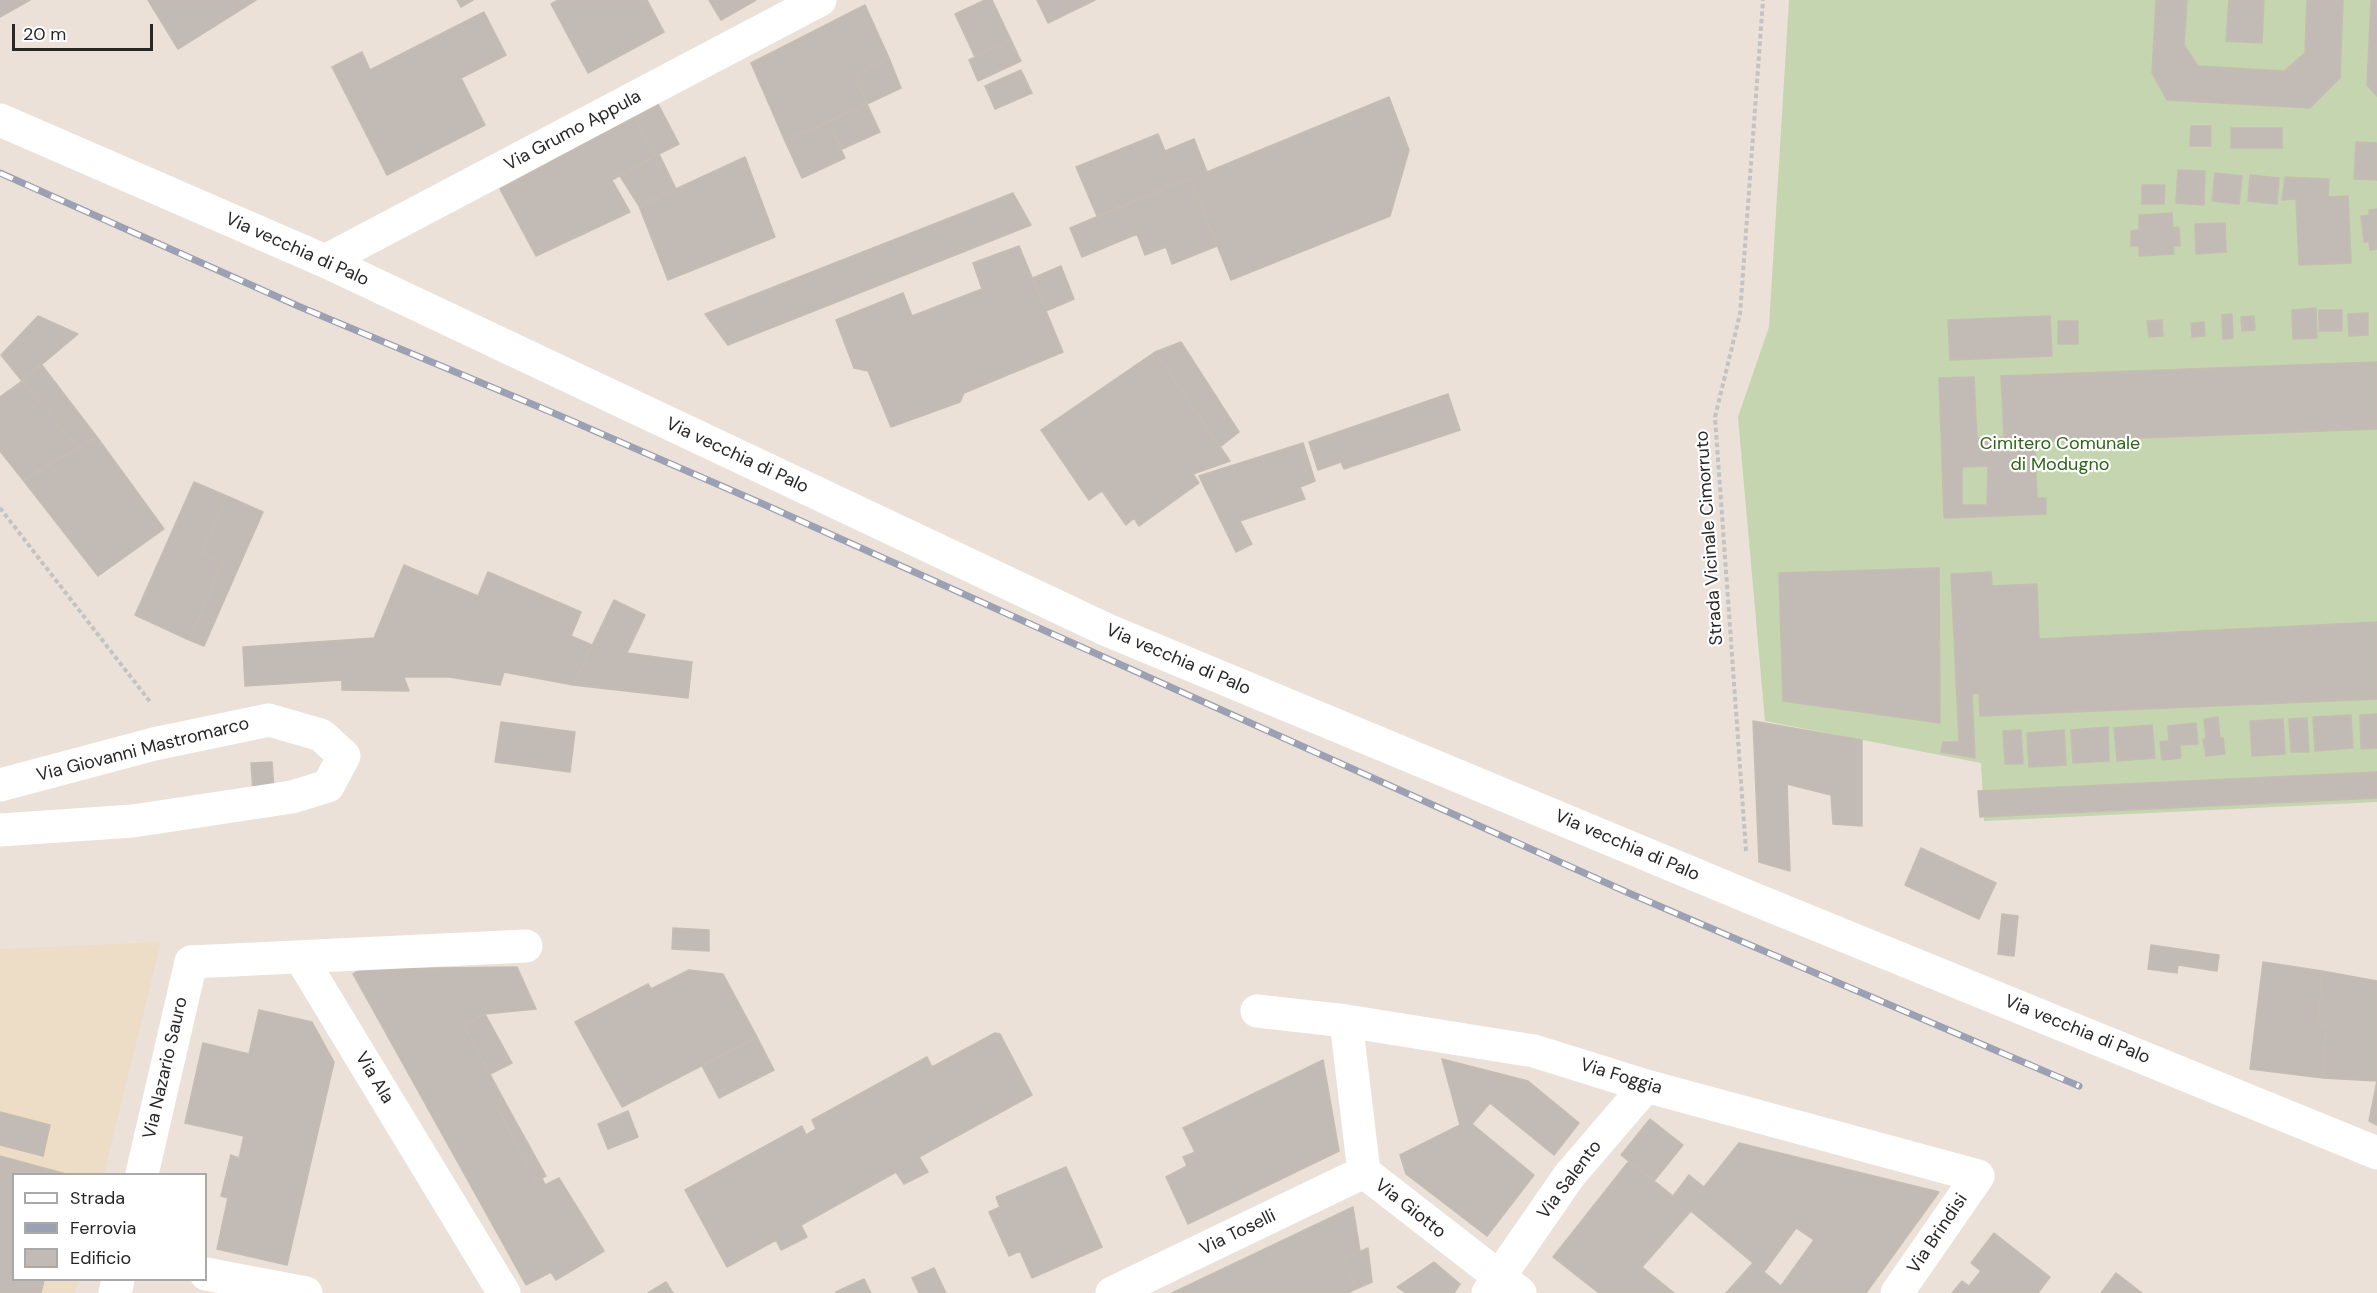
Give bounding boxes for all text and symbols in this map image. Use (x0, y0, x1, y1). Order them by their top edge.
scale bar (15, 12, 156, 50)
text: 20 m (23, 22, 66, 46)
street label: Via Grumo Appula (501, 86, 645, 176)
street label: Via vecchia di Palo (222, 209, 372, 291)
street label: Via vecchia di Palo (662, 413, 812, 499)
street label: Strada Vicinale Cimorruto (1692, 430, 1728, 646)
park label: Cimitero Comunale di Modugno (1980, 433, 2140, 476)
street label: Via vecchia di Palo (1102, 620, 1254, 700)
street label: Via Giovanni Mastromarco (34, 713, 252, 787)
street label: Via vecchia di Palo (1551, 806, 1703, 886)
street label: Via vecchia di Palo (2001, 991, 2153, 1069)
street label: Via Nazario Sauro (139, 995, 193, 1141)
street label: Via Ala (350, 1048, 398, 1108)
street label: Via Foggia (1577, 1054, 1665, 1100)
street label: Via Salento (1533, 1136, 1607, 1224)
legend (12, 1173, 207, 1281)
street label: Via Giotto (1370, 1175, 1450, 1243)
text: Strada (70, 1186, 125, 1210)
street label: Via Brindisi (1903, 1190, 1973, 1278)
street label: Via Toselli (1197, 1205, 1279, 1261)
text: Ferrovia (70, 1216, 136, 1240)
text: Edificio (70, 1246, 131, 1270)

